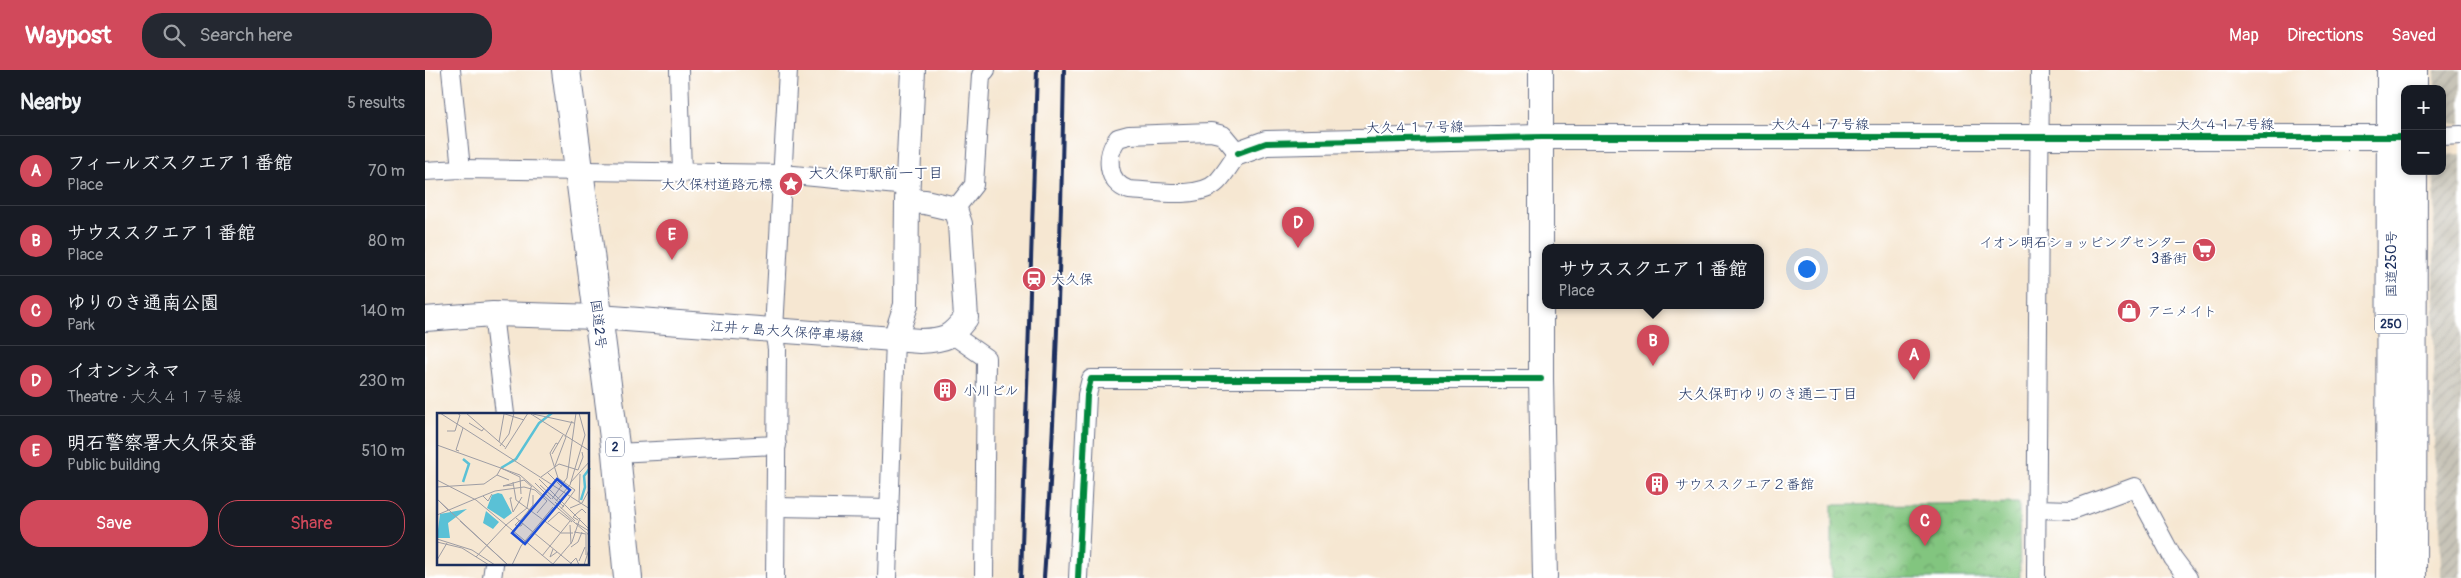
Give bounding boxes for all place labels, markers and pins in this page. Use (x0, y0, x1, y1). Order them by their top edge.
place icon: 大久保村道路元標 (778, 171, 804, 197)
place label: 大久保村道路元標 (661, 176, 773, 193)
pin: D (1282, 207, 1314, 248)
pin: E (656, 219, 688, 260)
place label: イオン明石ショッピングセンター 3番街 (1979, 234, 2187, 267)
supermarket icon: イオン明石ショッピングセンター 3番街 (2191, 237, 2217, 263)
station icon: 大久保 (1021, 266, 1047, 292)
place label: 大久保 (1051, 271, 1093, 288)
shop icon: アニメイト (2116, 298, 2142, 324)
place label: アニメイト (2147, 303, 2217, 320)
pin: B (1637, 325, 1669, 366)
pin: A (1898, 339, 1930, 380)
building icon: 小川ビル (932, 377, 958, 403)
place label: 小川ビル (963, 382, 1019, 399)
building icon: サウススクエア２番館 (1644, 471, 1670, 497)
place label: サウススクエア２番館 (1675, 476, 1814, 493)
pin: C (1909, 505, 1941, 546)

